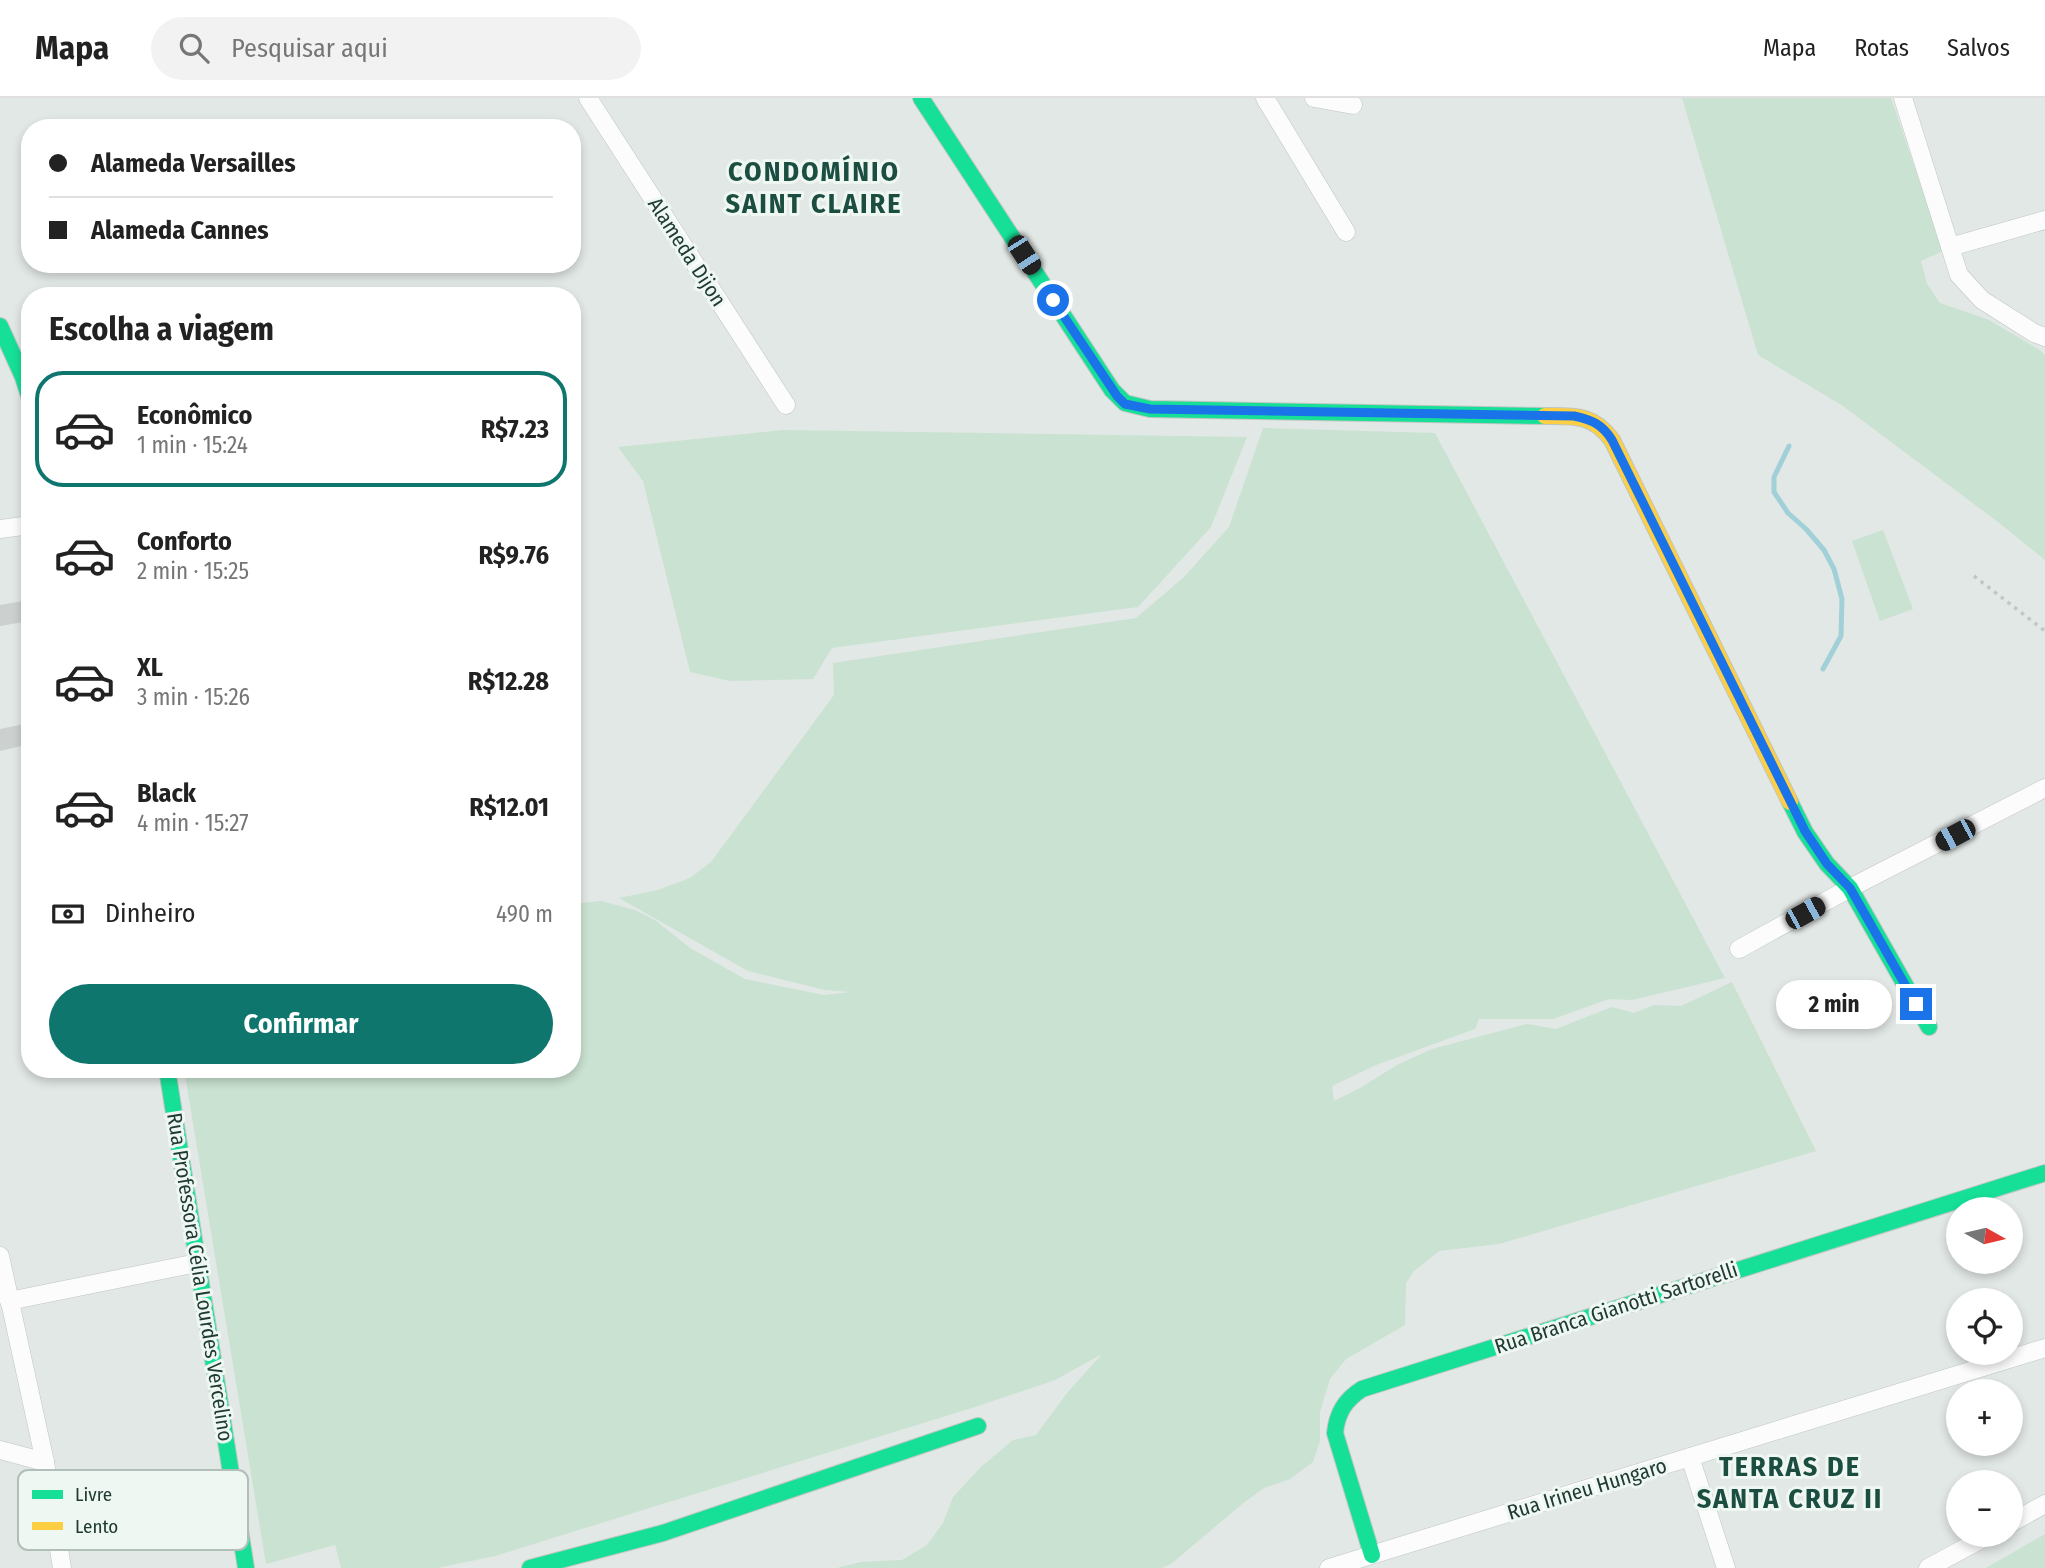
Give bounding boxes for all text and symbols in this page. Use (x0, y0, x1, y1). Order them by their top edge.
search box (151, 17, 641, 80)
text: Mapa (35, 28, 109, 68)
icon: search (175, 29, 213, 67)
text: Pesquisar aqui (231, 33, 388, 64)
text: Mapa (1763, 34, 1816, 62)
text: Rotas (1854, 34, 1909, 62)
text: Salvos (1947, 34, 2010, 62)
text: Alameda Versailles (91, 148, 296, 179)
district label: CONDOMÍNIO SAINT CLAIRE (726, 154, 902, 220)
street label: Alameda Dijon (642, 193, 732, 311)
text: Alameda Cannes (91, 215, 269, 246)
car (1004, 232, 1045, 278)
route start (1037, 284, 1069, 316)
text: Escolha a viagem (49, 310, 274, 348)
icon: car (53, 398, 116, 461)
text: Econômico (137, 400, 252, 431)
text: R$7.23 (481, 414, 549, 445)
text: 1 min · 15:24 (137, 431, 248, 459)
icon: car (53, 524, 116, 587)
text: Conforto (137, 526, 232, 557)
text: R$9.76 (478, 540, 549, 571)
text: 2 min · 15:25 (137, 557, 249, 585)
icon: car (53, 650, 116, 713)
text: XL (137, 652, 163, 683)
text: R$12.28 (468, 666, 549, 697)
text: 3 min · 15:26 (137, 683, 250, 711)
icon: car (53, 776, 116, 839)
text: Black (137, 778, 196, 809)
text: R$12.01 (469, 792, 549, 823)
text: 4 min · 15:27 (137, 809, 249, 837)
car (1932, 816, 1979, 854)
car (1782, 894, 1829, 932)
icon: cash (49, 895, 87, 933)
text: Dinheiro (105, 898, 195, 929)
text: 490 m (496, 900, 553, 928)
callout: 2 min (1776, 979, 1892, 1028)
button: Confirmar (49, 984, 553, 1064)
route end (1900, 988, 1932, 1020)
text: 2 min (1809, 990, 1860, 1018)
street label: Rua Professora Célia Lourdes Vercelino (161, 1111, 239, 1443)
north arrow (1946, 1197, 2023, 1274)
map controls (1946, 1197, 2023, 1547)
street label: Rua Branca Gianotti Sartorelli (1491, 1256, 1741, 1360)
button: locate (1946, 1288, 2023, 1365)
button: + (1946, 1379, 2023, 1456)
district label: TERRAS DE SANTA CRUZ II (1697, 1450, 1883, 1515)
street label: Rua Irineu Hungaro (1504, 1452, 1670, 1526)
legend (18, 1470, 248, 1550)
button: − (1946, 1470, 2023, 1547)
text: Livre (75, 1483, 112, 1506)
text: Lento (75, 1515, 118, 1538)

